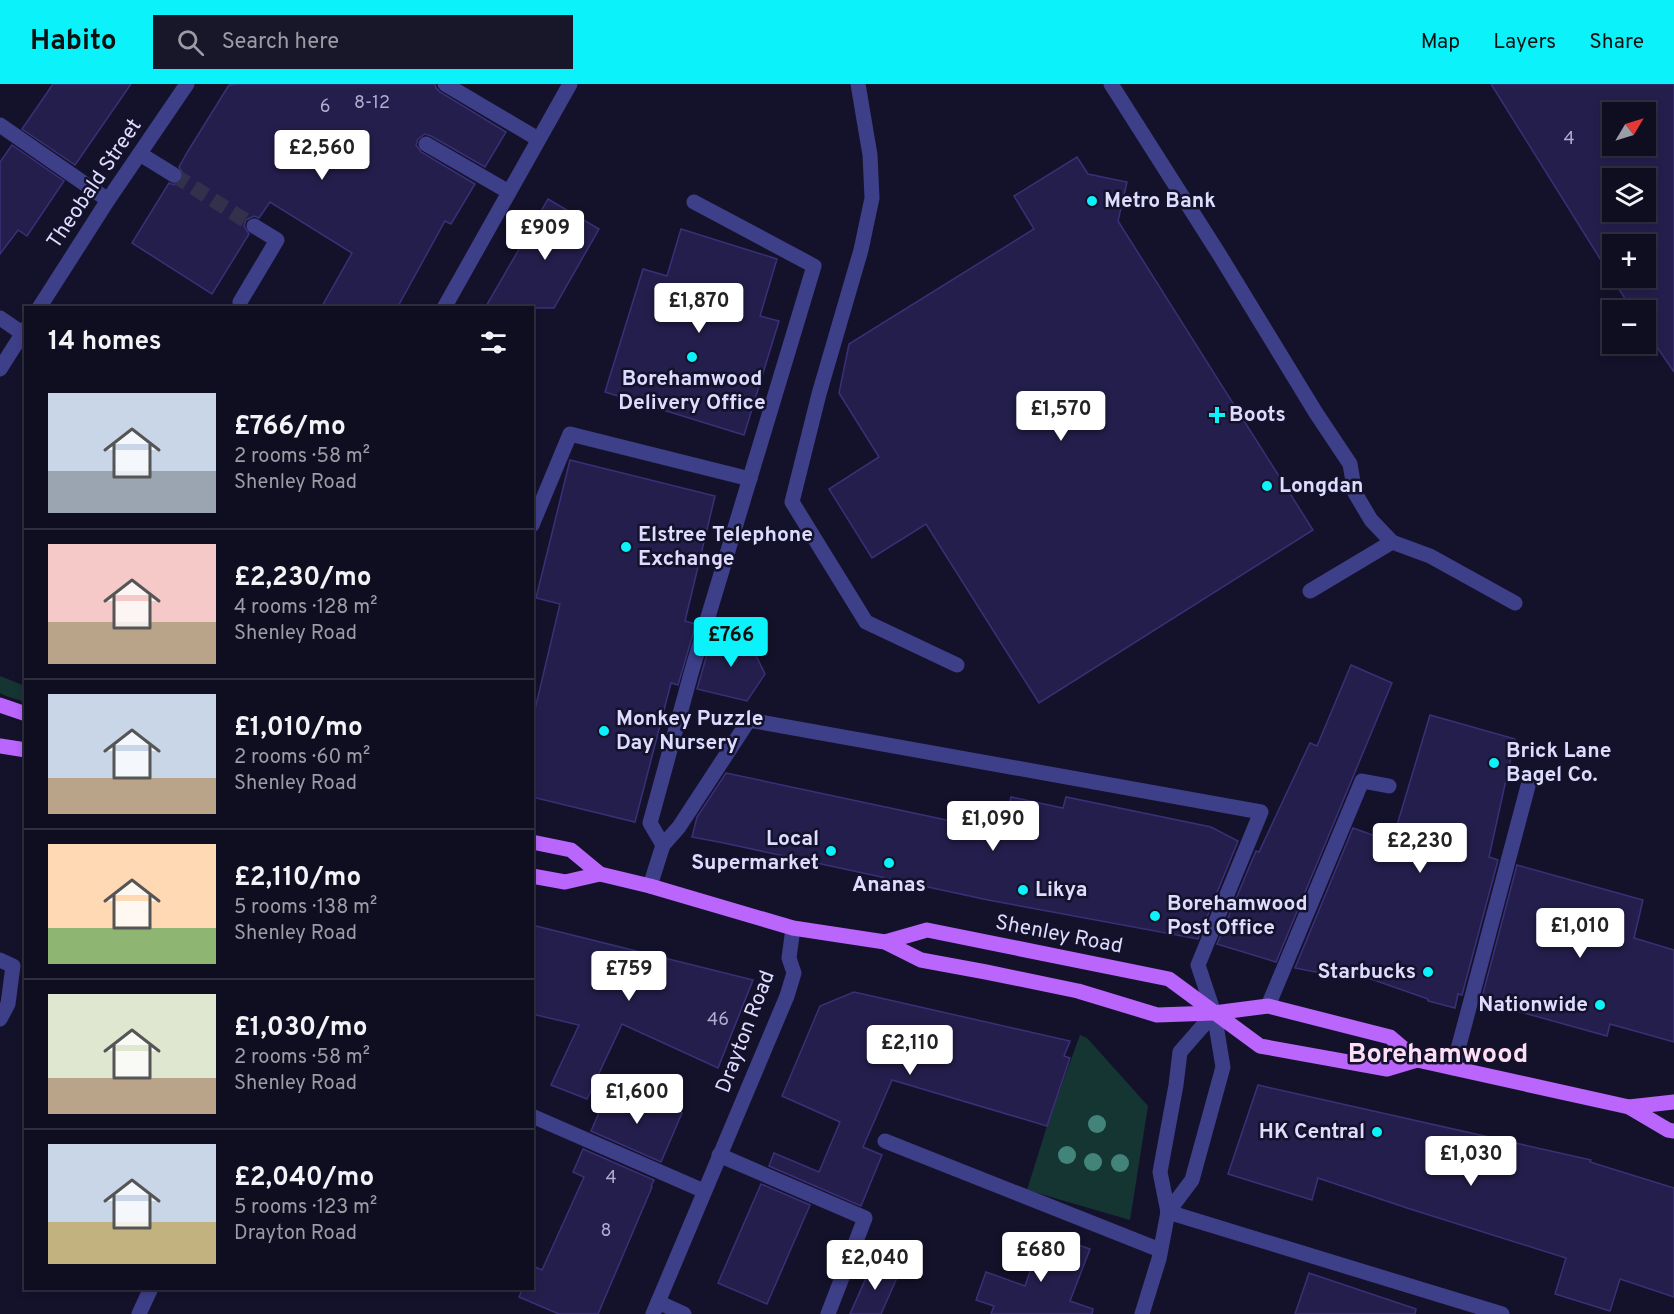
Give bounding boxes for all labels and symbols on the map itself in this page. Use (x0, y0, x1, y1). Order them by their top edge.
house number: 8-12 (354, 92, 390, 115)
house number: 6 (320, 96, 330, 119)
north arrow (1602, 102, 1656, 156)
street label: Theobald Street (42, 114, 148, 254)
house number: 4 (1563, 128, 1575, 151)
pin: £2,560 (273, 130, 371, 181)
place label: Metro Bank (1104, 188, 1216, 215)
marker: Metro Bank (1085, 194, 1099, 208)
pin: £909 (509, 210, 581, 261)
pin: £1,870 (650, 283, 748, 334)
marker: Borehamwood Delivery Office (685, 350, 699, 364)
place label: Borehamwood Delivery Office (618, 366, 766, 417)
pin: £1,570 (1012, 391, 1110, 442)
place label: Boots (1229, 402, 1286, 429)
marker: Boots (1210, 408, 1224, 422)
place label: Longdan (1279, 473, 1363, 500)
marker: Longdan (1260, 479, 1274, 493)
place label: Elstree Telephone Exchange (638, 522, 813, 573)
marker: Elstree Telephone Exchange (619, 540, 633, 554)
pin: £766 (695, 617, 767, 668)
place label: Monkey Puzzle Day Nursery (616, 706, 763, 757)
marker: Monkey Puzzle Day Nursery (597, 724, 611, 738)
place label: Brick Lane Bagel Co. (1506, 738, 1611, 789)
marker: Brick Lane Bagel Co. (1487, 756, 1501, 770)
pin: £1,090 (944, 801, 1042, 852)
pin: £2,230 (1371, 823, 1469, 874)
place label: Local Supermarket (691, 826, 819, 877)
marker: Local Supermarket (824, 844, 838, 858)
marker: Ananas (882, 856, 896, 870)
place label: Ananas (852, 872, 926, 899)
place label: Likya (1035, 877, 1087, 904)
marker: Likya (1016, 883, 1030, 897)
place label: Borehamwood Post Office (1167, 891, 1308, 942)
pin: £1,010 (1531, 908, 1629, 959)
street label: Shenley Road (993, 909, 1125, 961)
marker: Borehamwood Post Office (1148, 909, 1162, 923)
pin: £759 (593, 951, 665, 1002)
place label: Starbucks (1317, 959, 1416, 986)
marker: Starbucks (1421, 965, 1435, 979)
street label: Drayton Road (710, 967, 782, 1097)
place label: Nationwide (1478, 992, 1588, 1019)
marker: Nationwide (1593, 998, 1607, 1012)
house number: 46 (707, 1009, 729, 1032)
pin: £2,110 (861, 1025, 959, 1076)
district label: Borehamwood (1348, 1038, 1528, 1072)
pin: £1,600 (588, 1074, 686, 1125)
place label: HK Central (1259, 1119, 1365, 1146)
marker: HK Central (1370, 1125, 1384, 1139)
pin: £1,030 (1422, 1136, 1520, 1187)
house number: 4 (605, 1167, 617, 1190)
house number: 8 (601, 1220, 612, 1243)
pin: £680 (1005, 1232, 1077, 1283)
pin: £2,040 (826, 1240, 924, 1291)

